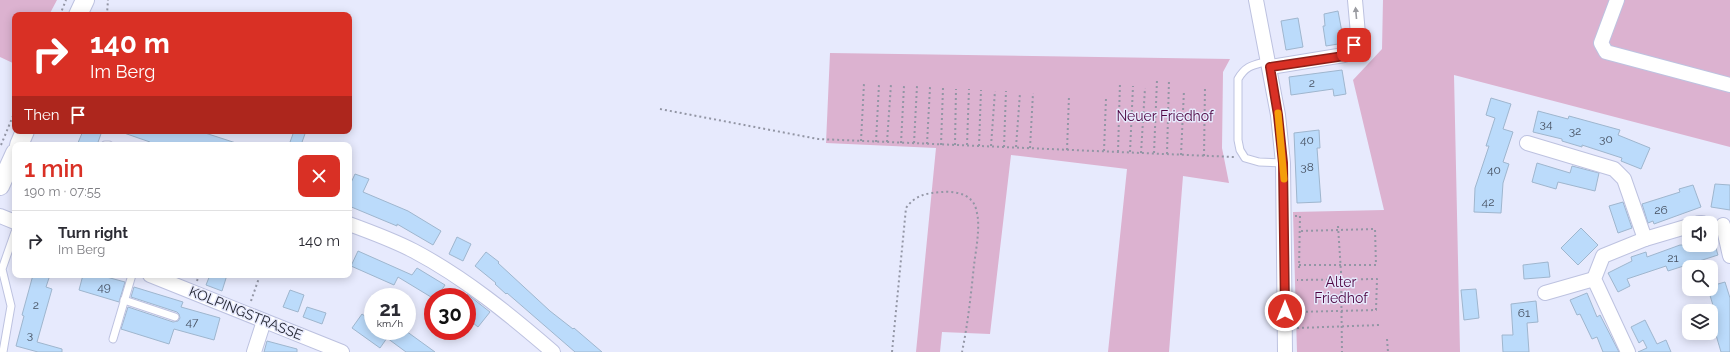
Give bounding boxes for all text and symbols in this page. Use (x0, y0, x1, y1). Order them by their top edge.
one-way arrow (1353, 7, 1360, 19)
text: 140 m (90, 27, 170, 60)
icon: right (24, 28, 76, 80)
pin (1337, 28, 1371, 62)
icon: arrive (1343, 34, 1365, 56)
text: Im Berg (90, 61, 155, 82)
house number: 2 (1309, 76, 1315, 90)
icon: arrive (67, 104, 89, 126)
text: Then (24, 106, 59, 124)
park label: Neuer Friedhof (1116, 108, 1215, 124)
house number: 34 (1540, 117, 1553, 131)
house number: 32 (1569, 124, 1581, 138)
house number: 30 (1599, 132, 1613, 146)
house number: 40 (1300, 133, 1314, 147)
text: 1 min (24, 154, 84, 183)
button: close (298, 155, 340, 197)
house number: 38 (1300, 160, 1314, 174)
house number: 40 (1487, 163, 1501, 177)
text: 190 m · 07:55 (24, 184, 101, 199)
house number: 42 (1482, 195, 1494, 209)
house number: 26 (1654, 203, 1668, 217)
map controls (1682, 216, 1718, 340)
button: sound (1682, 216, 1718, 252)
text: Turn right (58, 224, 128, 242)
icon: right (24, 230, 46, 252)
text: 140 m (299, 232, 340, 250)
text: Im Berg (58, 242, 105, 257)
house number: 21 (1667, 251, 1679, 265)
button: search (1682, 260, 1718, 296)
park label: Alter Friedhof (1314, 274, 1369, 306)
house number: 49 (97, 280, 111, 294)
street label: KOLPINGSTRASSE (187, 283, 305, 343)
speed limit sign: 30 (424, 288, 476, 340)
position arrow (1264, 290, 1306, 332)
text: 21 (379, 297, 401, 321)
house number: 2 (33, 298, 39, 312)
button: layers (1682, 304, 1718, 340)
house number: 61 (1518, 306, 1530, 320)
house number: 47 (186, 315, 199, 329)
text: km/h (377, 318, 403, 329)
house number: 3 (27, 328, 33, 342)

